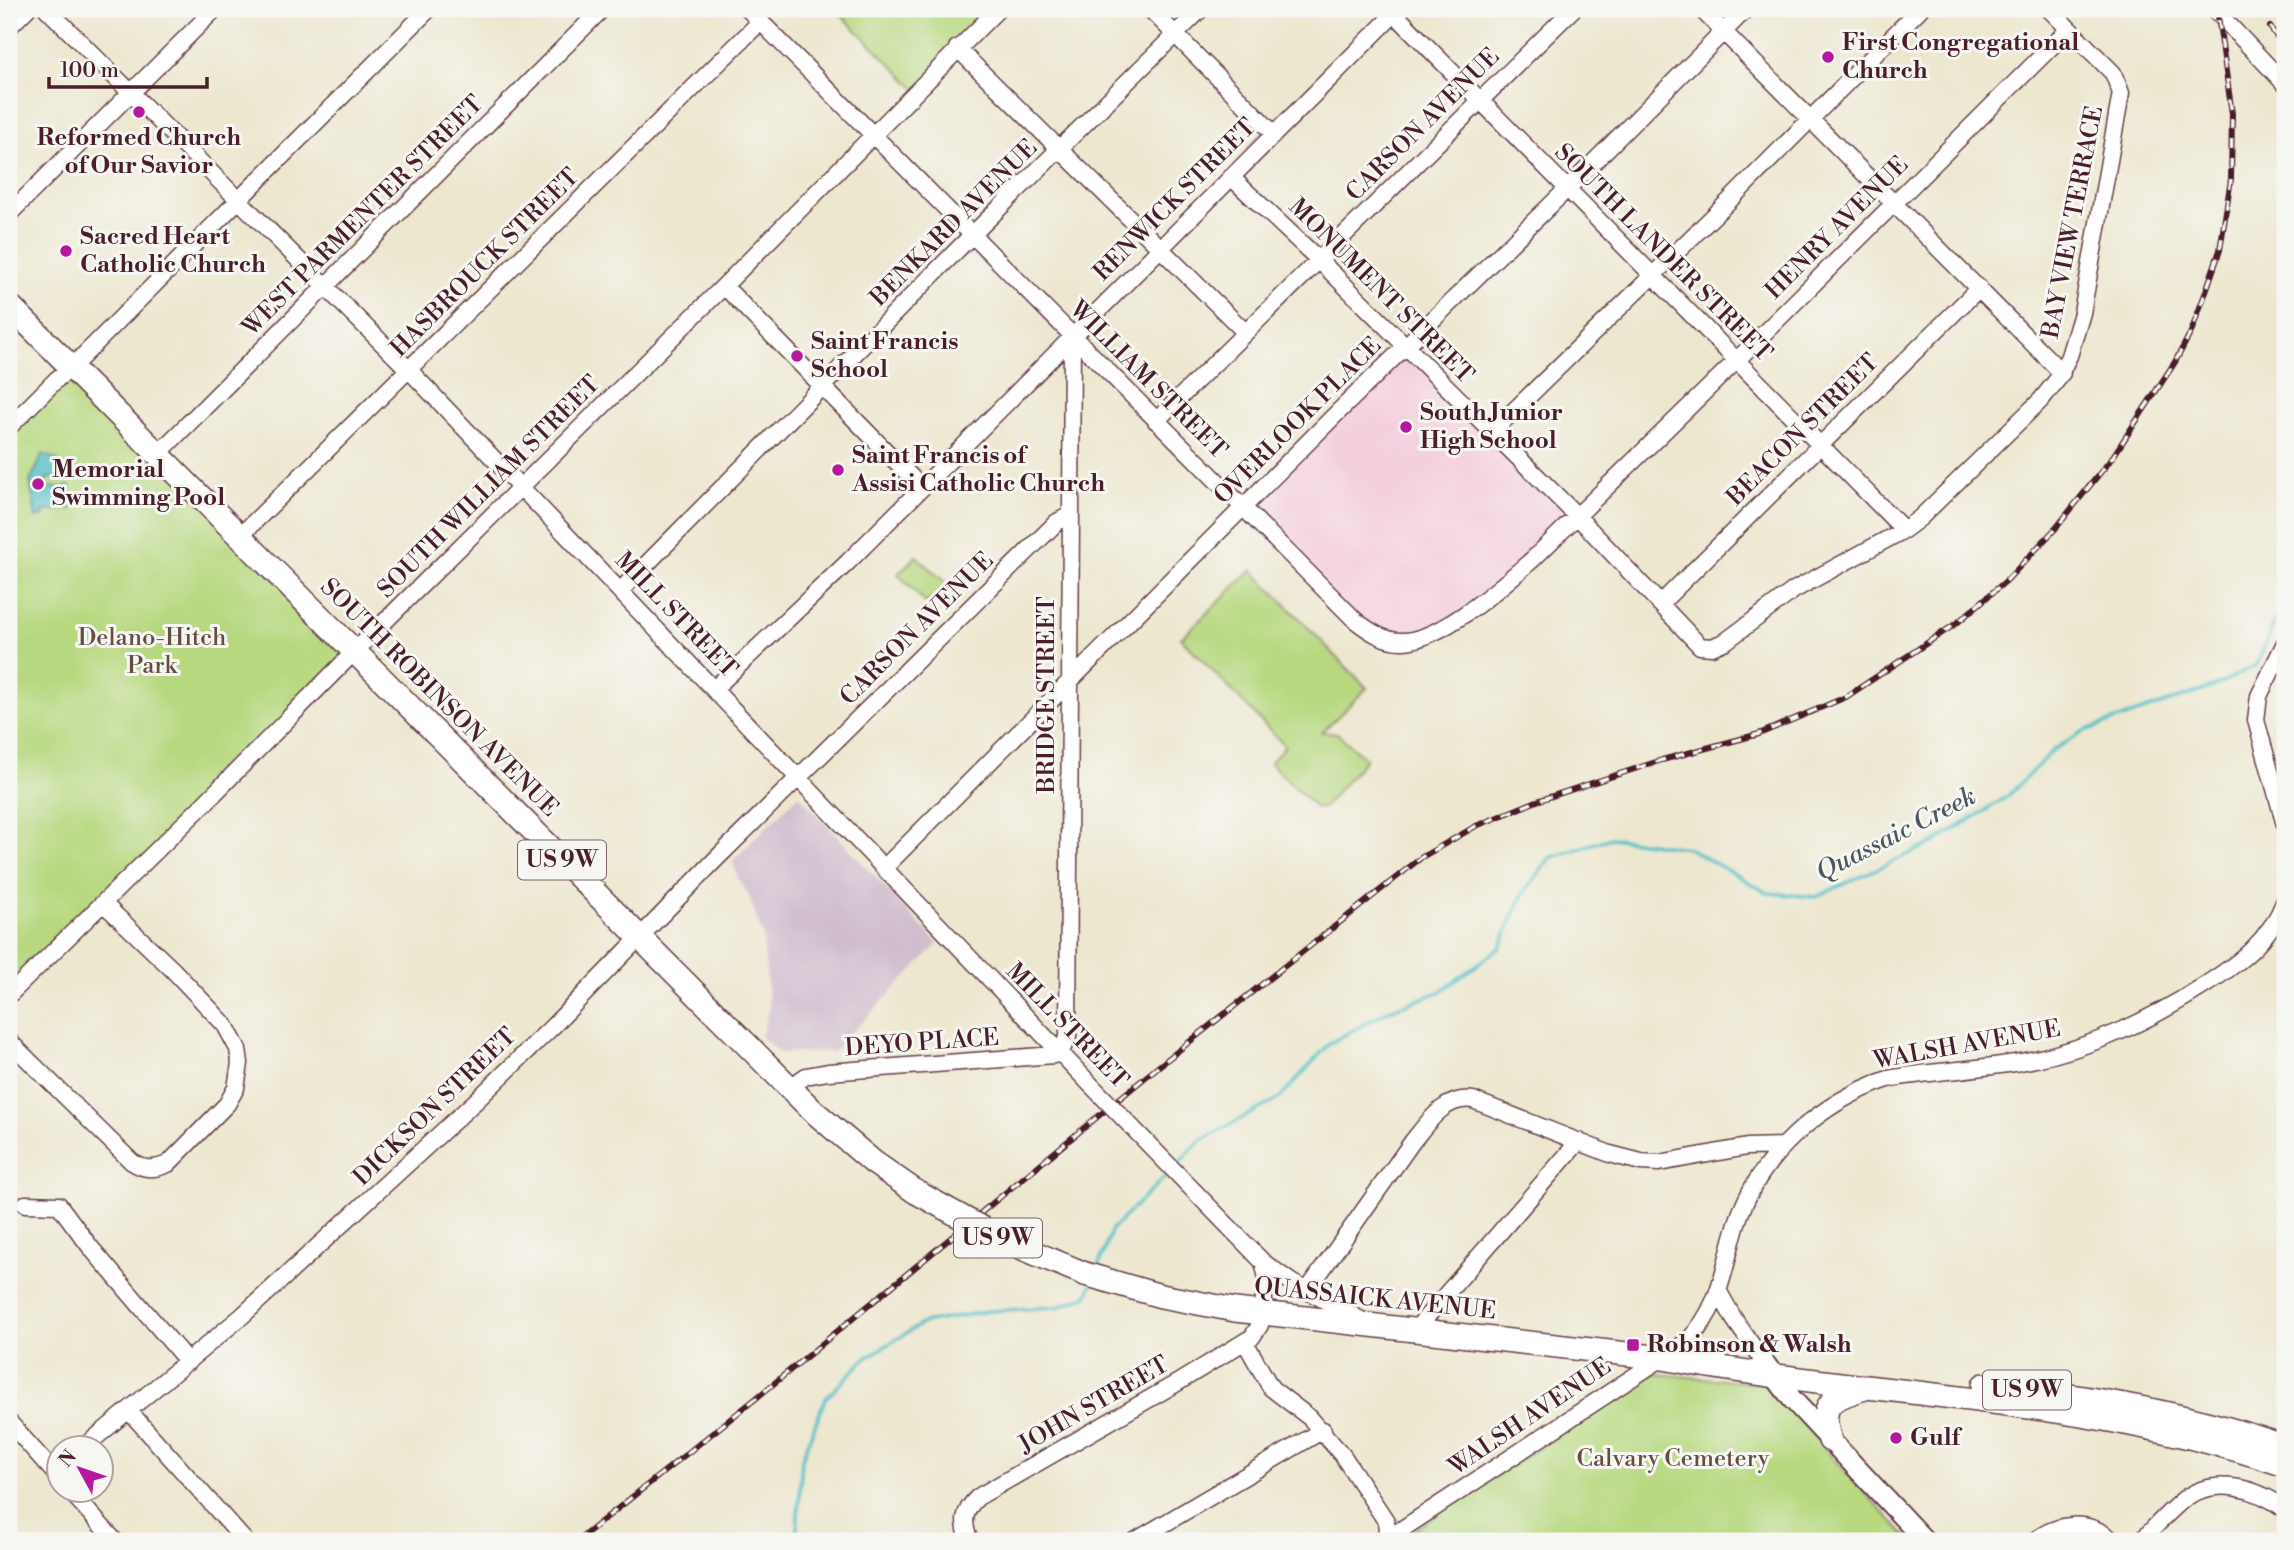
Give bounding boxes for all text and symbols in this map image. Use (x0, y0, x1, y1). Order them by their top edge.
place label: First Congregational Church (1842, 28, 2079, 86)
street label: CARSON AVENUE (1340, 42, 1506, 208)
scale bar (49, 46, 206, 90)
marker: First Congregational Church (1820, 49, 1836, 65)
text: 100 m (60, 58, 119, 84)
street label: WEST PARMENTER STREET (235, 89, 490, 344)
street label: BAY VIEW TERRACE (2036, 103, 2110, 342)
marker: Reformed Church of Our Savior (131, 104, 147, 120)
street label: RENWICK STREET (1087, 112, 1263, 288)
place label: Reformed Church of Our Savior (37, 123, 241, 181)
street label: BENKARD AVENUE (863, 133, 1044, 314)
street label: SOUTH LANDER STREET (1548, 138, 1778, 368)
street label: HENRY AVENUE (1759, 150, 1915, 306)
street label: HASBROUCK STREET (384, 162, 586, 364)
street label: MONUMENT STREET (1282, 192, 1480, 390)
place label: Sacred Heart Catholic Church (80, 222, 266, 280)
marker: Sacred Heart Catholic Church (58, 243, 74, 259)
street label: WILLIAM STREET (1062, 294, 1233, 465)
place label: Saint Francis School (811, 327, 958, 385)
street label: OVERLOOK PLACE (1208, 331, 1388, 511)
marker: Saint Francis School (789, 348, 805, 364)
street label: BEACON STREET (1720, 348, 1885, 513)
street label: SOUTH WILLIAM STREET (371, 369, 607, 605)
place label: South Junior High School (1420, 398, 1563, 456)
marker: South Junior High School (1398, 419, 1414, 435)
place label: Saint Francis of Assisi Catholic Church (851, 441, 1105, 499)
place label: Memorial Swimming Pool (52, 455, 225, 513)
marker: Saint Francis of Assisi Catholic Church (830, 462, 846, 478)
marker: Memorial Swimming Pool (30, 476, 46, 492)
street label: MILL STREET (608, 546, 744, 684)
street label: CARSON AVENUE (834, 546, 1000, 712)
street label: SOUTH ROBINSON AVENUE (314, 573, 564, 823)
street label: BRIDGE STREET (1032, 596, 1062, 795)
park label: Delano-Hitch Park (78, 623, 226, 681)
water label: Quassaic Creek (1811, 780, 1981, 888)
road number: US 9W (518, 840, 606, 880)
street label: MILL STREET (999, 957, 1135, 1095)
street label: WALSH AVENUE (1870, 1014, 2063, 1076)
street label: DICKSON STREET (347, 1022, 523, 1192)
street label: DEYO PLACE (844, 1023, 1000, 1063)
road number: US 9W (954, 1218, 1042, 1258)
street label: QUASSAICK AVENUE (1253, 1271, 1497, 1327)
place label: Robinson & Walsh (1647, 1330, 1852, 1360)
marker: Robinson & Walsh (1625, 1337, 1641, 1353)
street label: JOHN STREET (1013, 1350, 1175, 1461)
street label: WALSH AVENUE (1442, 1352, 1617, 1483)
road number: US 9W (1983, 1371, 2071, 1410)
place label: Gulf (1910, 1423, 1963, 1453)
marker: Gulf (1888, 1430, 1904, 1446)
north arrow (46, 1434, 116, 1504)
park label: Calvary Cemetery (1577, 1444, 1770, 1474)
text: N (54, 1445, 82, 1472)

